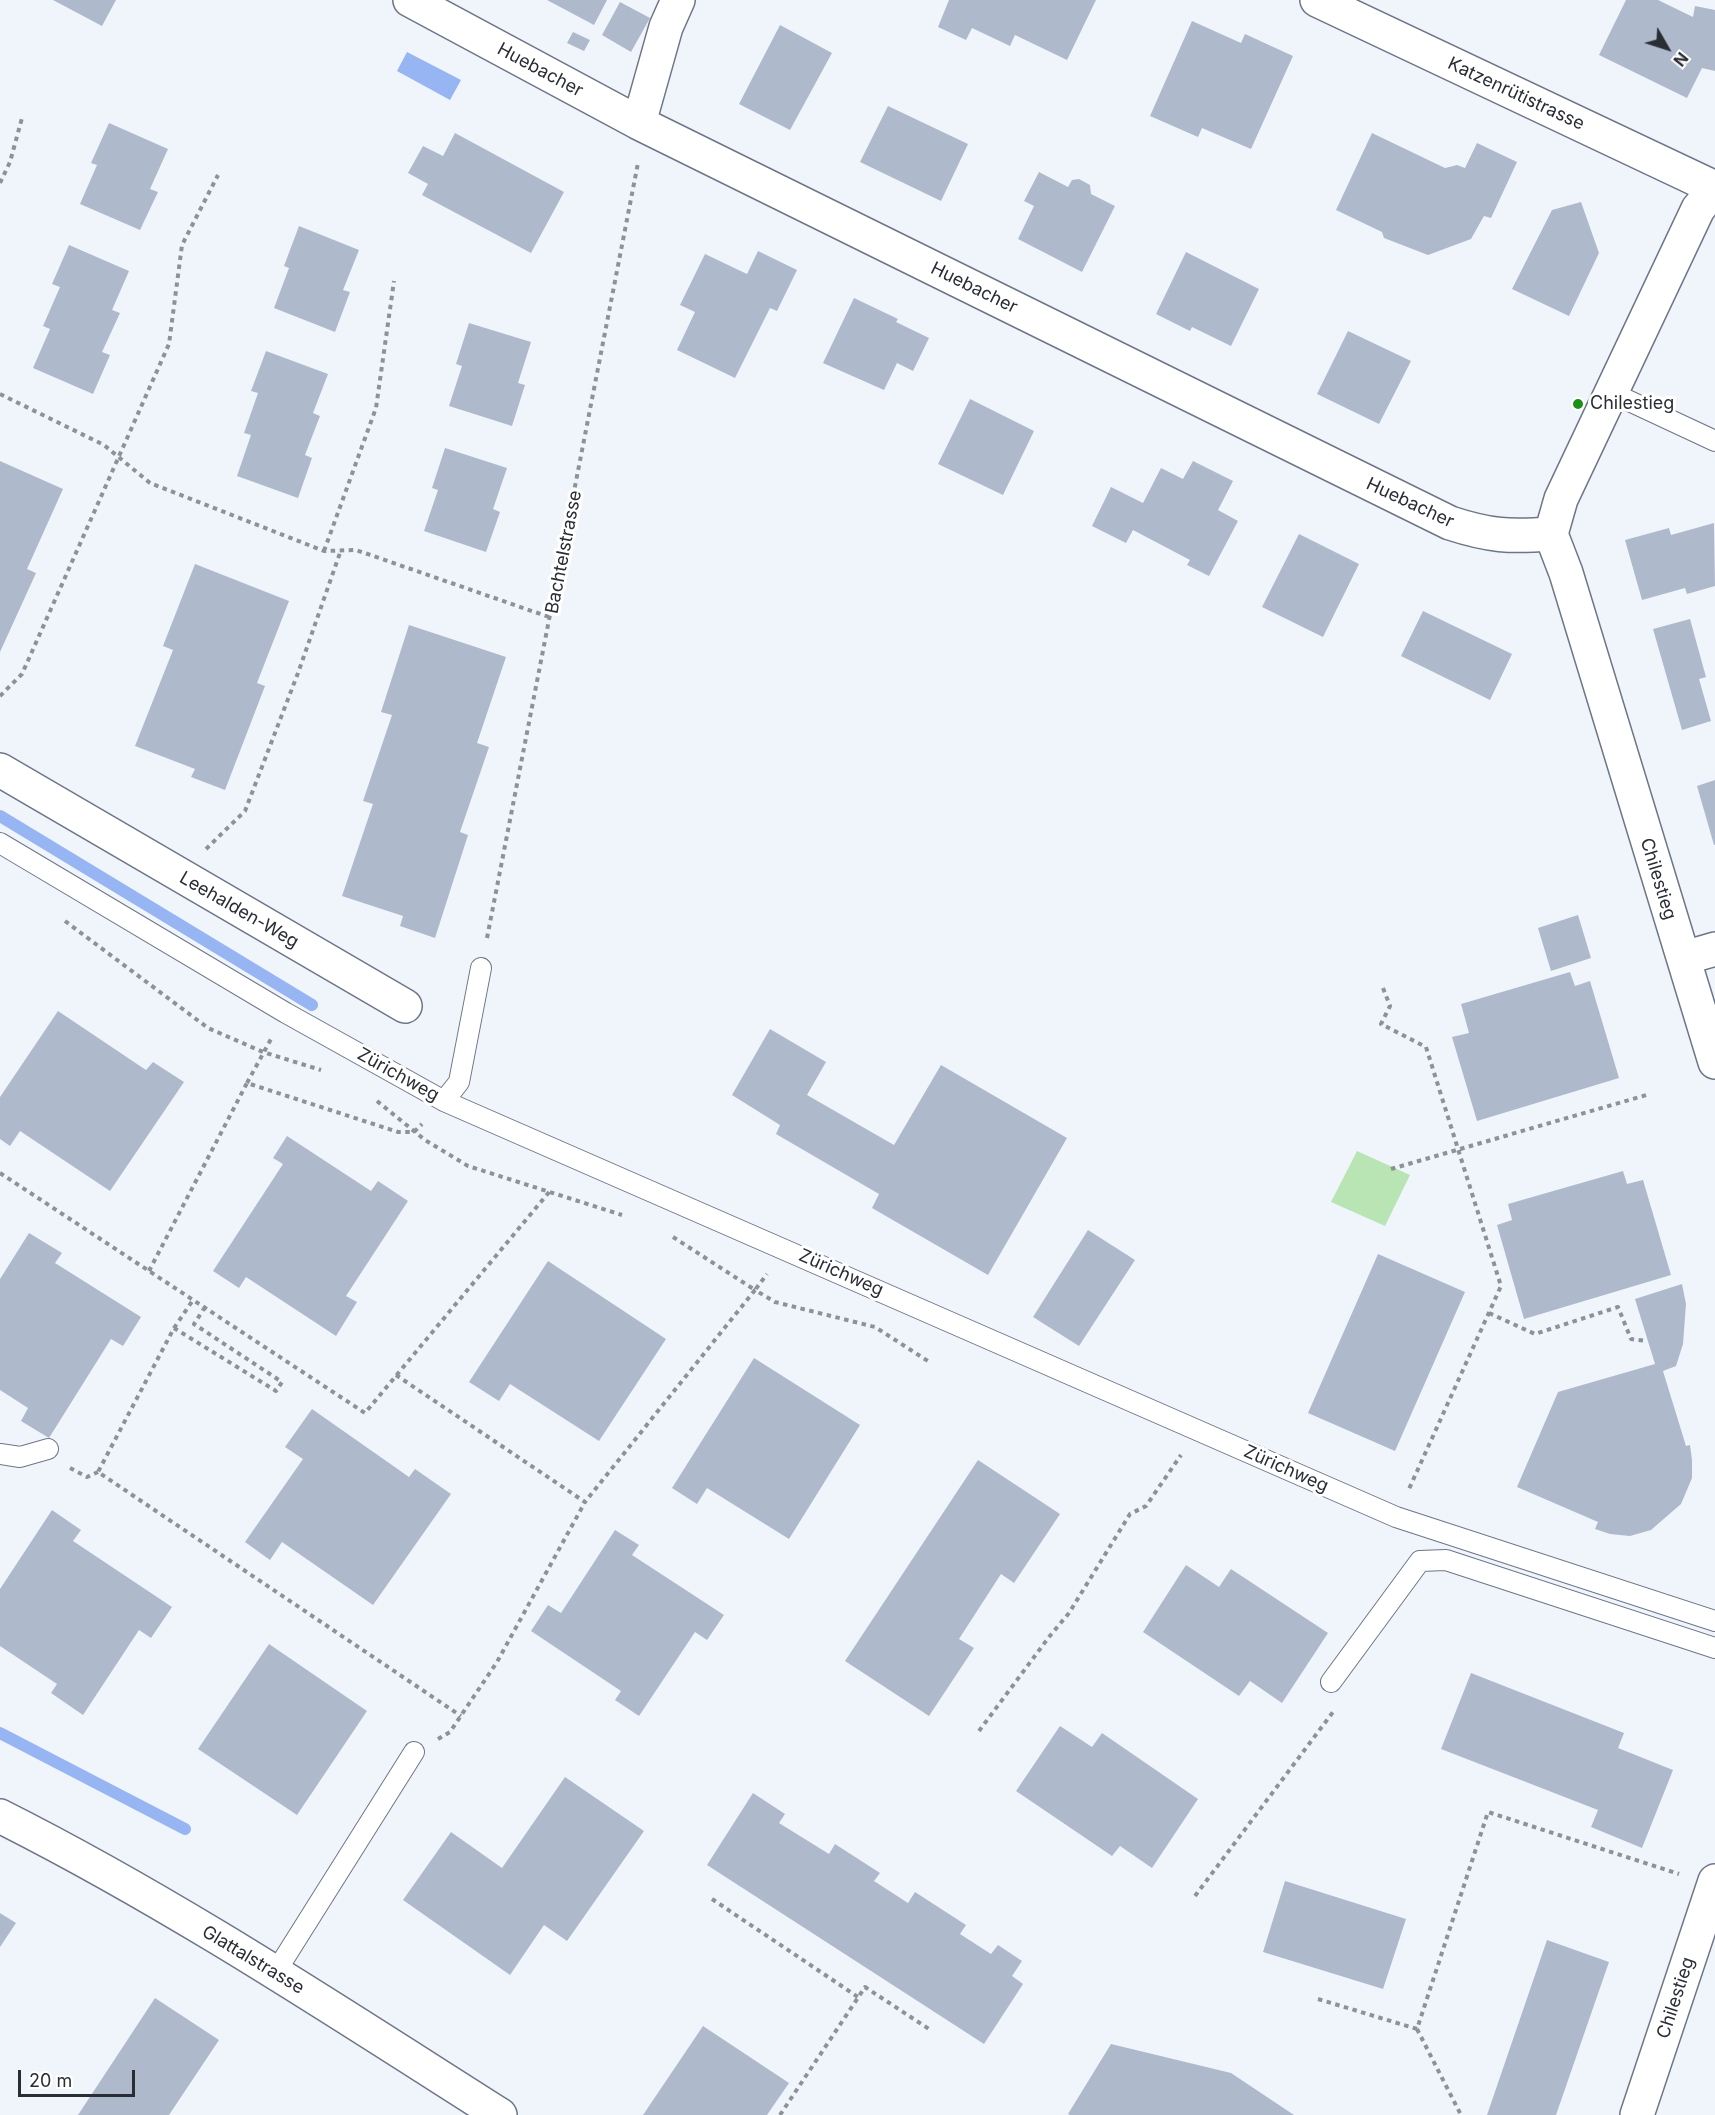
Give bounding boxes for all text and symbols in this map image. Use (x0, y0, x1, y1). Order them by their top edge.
north arrow (1637, 18, 1697, 78)
street label: Huebacher (493, 38, 587, 102)
text: N (1669, 48, 1693, 70)
street label: Katzenrütistrasse (1444, 53, 1588, 135)
street label: Huebacher (927, 258, 1021, 318)
place label: Chilestieg (1590, 393, 1674, 415)
marker: Chilestieg (1571, 397, 1585, 411)
street label: Huebacher (1363, 473, 1457, 533)
street label: Bachtelstrasse (541, 489, 587, 615)
street label: Chilestieg (1635, 836, 1681, 922)
street label: Leehalden-Weg (176, 867, 302, 953)
street label: Zürichweg (353, 1044, 443, 1106)
street label: Zürichweg (795, 1245, 887, 1301)
street label: Zürichweg (1240, 1441, 1332, 1497)
street label: Glattalstrasse (198, 1921, 308, 1999)
street label: Chilestieg (1653, 1955, 1699, 2041)
scale bar (21, 2058, 138, 2096)
text: 20 m (29, 2070, 72, 2091)

